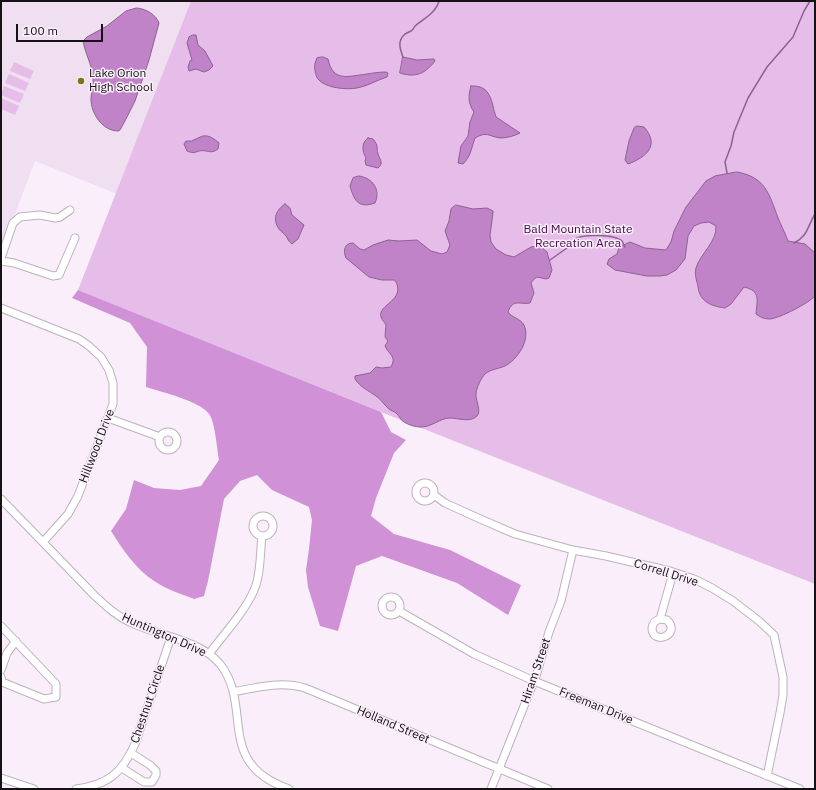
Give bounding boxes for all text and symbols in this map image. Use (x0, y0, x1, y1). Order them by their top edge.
scale bar (18, 16, 105, 42)
text: 100 m (23, 23, 58, 38)
place label: Lake Orion High School (89, 67, 153, 95)
marker: Lake Orion High School (76, 76, 86, 86)
park label: Bald Mountain State Recreation Area (523, 223, 633, 251)
street label: Hillwood Drive (76, 407, 118, 485)
street label: Correll Drive (632, 556, 700, 590)
street label: Huntington Drive (120, 610, 208, 660)
street label: Hiram Street (518, 636, 554, 706)
street label: Chestnut Circle (128, 663, 168, 745)
street label: Freeman Drive (557, 685, 635, 727)
street label: Holland Street (354, 703, 432, 747)

